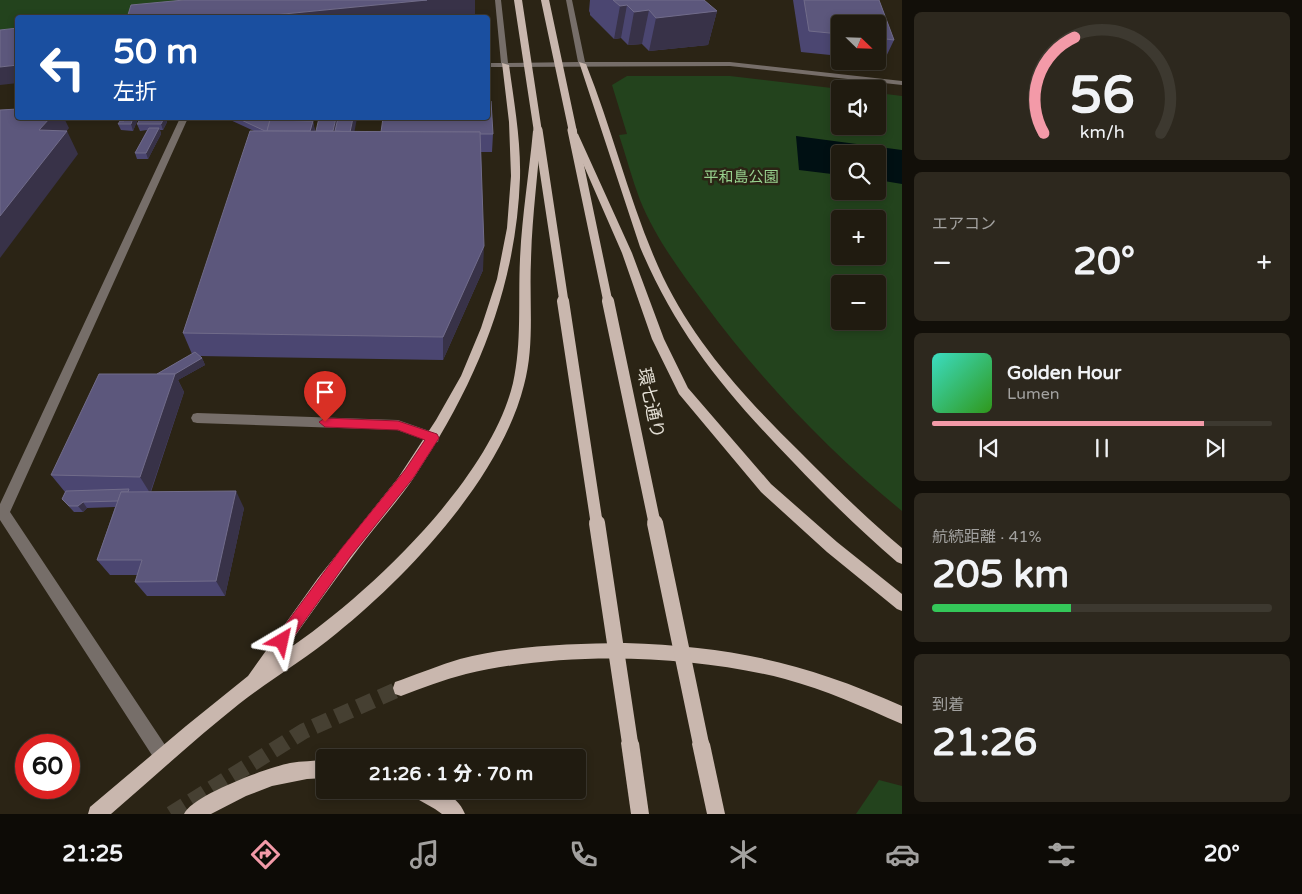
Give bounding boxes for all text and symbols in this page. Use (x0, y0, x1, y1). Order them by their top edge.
north arrow (831, 15, 886, 70)
map controls (831, 15, 886, 330)
text: 50 m (113, 31, 198, 73)
icon: left (30, 35, 95, 100)
text: 56 (1069, 64, 1135, 127)
text: 左折 (113, 79, 157, 105)
button: sound (831, 80, 886, 135)
text: km/h (1080, 122, 1124, 143)
button: search (831, 145, 886, 200)
park label: 平和島公園 (703, 168, 779, 186)
button: + (831, 210, 886, 265)
text: エアコン (932, 214, 996, 234)
text: 20° (1073, 239, 1135, 285)
text: − (932, 246, 952, 280)
text: + (1256, 246, 1272, 280)
button: − (831, 275, 886, 330)
text: Golden Hour (1007, 362, 1121, 384)
street label: 環七通り (633, 365, 669, 441)
pin (304, 371, 346, 422)
icon: arrive (311, 378, 339, 406)
text: Lumen (1007, 384, 1059, 404)
icon: previous (975, 434, 1003, 462)
icon: pause (1088, 434, 1116, 462)
icon: next (1201, 434, 1229, 462)
text: 航続距離 · 41% (932, 527, 1042, 547)
text: 205 km (932, 552, 1069, 598)
position arrow (255, 614, 307, 666)
text: 到着 (932, 695, 964, 715)
text: 21:26 (932, 720, 1037, 766)
speed limit sign: 60 (15, 734, 80, 799)
text: 21:26 · 1 分 · 70 m (369, 763, 533, 785)
icon: directions (248, 837, 283, 872)
icon: music (407, 837, 442, 872)
icon: phone (566, 837, 601, 872)
icon: climate (726, 837, 761, 872)
icon: car (885, 837, 920, 872)
icon: filters (1044, 837, 1079, 872)
text: 21:25 (62, 841, 123, 867)
text: 20° (1204, 841, 1240, 867)

